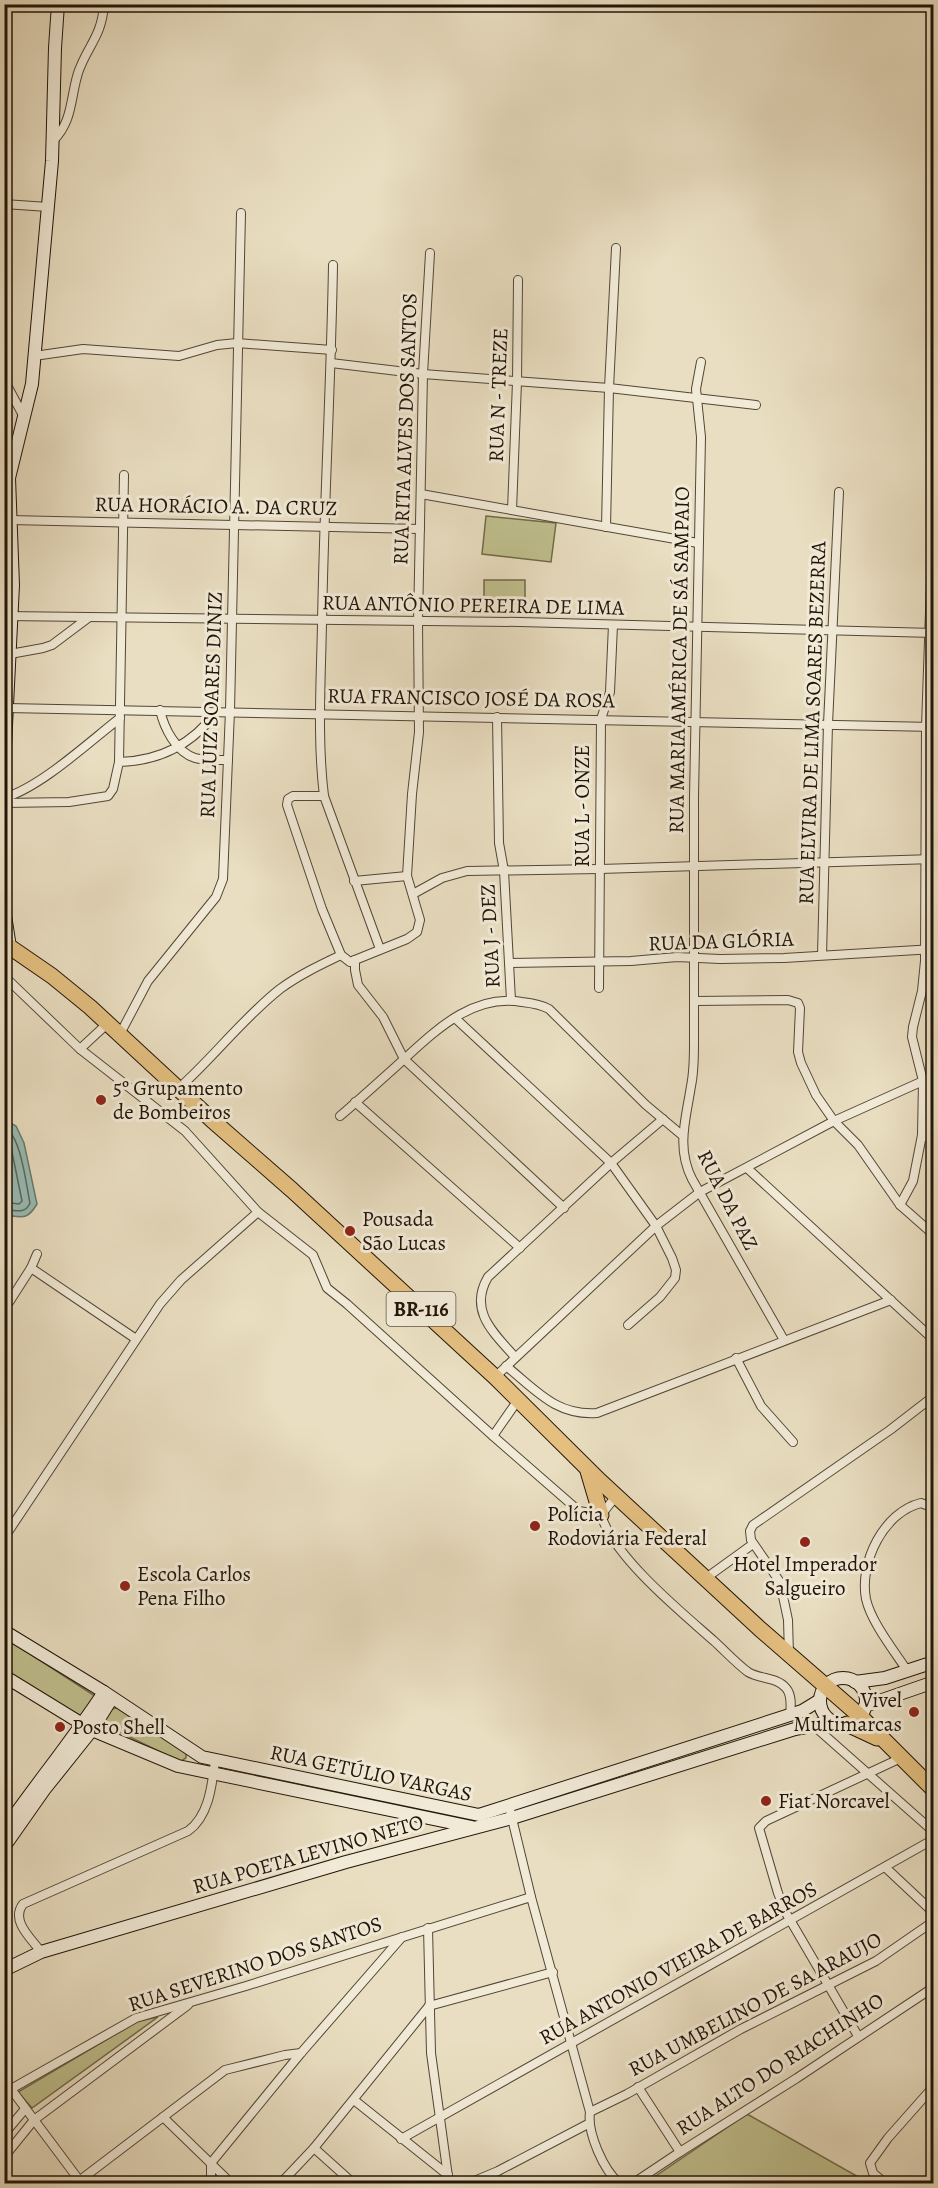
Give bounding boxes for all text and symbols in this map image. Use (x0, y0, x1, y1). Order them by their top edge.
street label: RUA RITA ALVES DOS SANTOS (386, 292, 424, 566)
street label: RUA N - TREZE (482, 327, 514, 463)
street label: RUA MARIA AMÉRICA DE SÁ SAMPAIO (662, 486, 696, 834)
street label: RUA HORÁCIO A. DA CRUZ (94, 490, 338, 522)
street label: RUA ELVIRA DE LIMA SOARES BEZERRA (792, 540, 832, 905)
street label: RUA ANTÔNIO PEREIRA DE LIMA (322, 588, 625, 622)
street label: RUA LUIZ SOARES DINIZ (193, 591, 229, 819)
street label: RUA FRANCISCO JOSÉ DA ROSA (327, 681, 616, 715)
street label: RUA L - ONZE (568, 745, 596, 868)
street label: RUA J - DEZ (473, 883, 507, 989)
street label: RUA DA GLÓRIA (648, 924, 795, 958)
place label: 5º Grupamento de Bombeiros (113, 1074, 243, 1126)
marker: 5º Grupamento de Bombeiros (94, 1093, 108, 1107)
street label: RUA DA PAZ (691, 1145, 765, 1255)
place label: Pousada São Lucas (362, 1205, 446, 1257)
marker: Pousada São Lucas (343, 1224, 357, 1238)
road number: BR-116 (386, 1292, 456, 1326)
place label: Polícia Rodoviária Federal (547, 1500, 707, 1552)
marker: Polícia Rodoviária Federal (528, 1519, 542, 1533)
marker: Hotel Imperador Salgueiro (798, 1535, 812, 1549)
place label: Hotel Imperador Salgueiro (733, 1550, 877, 1602)
place label: Escola Carlos Pena Filho (137, 1560, 251, 1612)
marker: Escola Carlos Pena Filho (118, 1579, 132, 1593)
place label: Vivel Multimarcas (793, 1686, 902, 1738)
marker: Vivel Multimarcas (907, 1705, 921, 1719)
place label: Posto Shell (72, 1713, 165, 1741)
marker: Posto Shell (53, 1720, 67, 1734)
street label: RUA GETÚLIO VARGAS (267, 1738, 475, 1808)
place label: Fiat Norcavel (778, 1787, 890, 1815)
marker: Fiat Norcavel (759, 1794, 773, 1808)
street label: RUA POETA LEVINO NETO (189, 1808, 427, 1900)
street label: RUA ANTONIO VIEIRA DE BARROS (534, 1875, 822, 2051)
street label: RUA SEVERINO DOS SANTOS (124, 1910, 386, 2018)
street label: RUA UMBELINO DE SA ARAUJO (623, 1925, 887, 2083)
street label: RUA ALTO DO RIACHINHO (671, 1986, 889, 2142)

